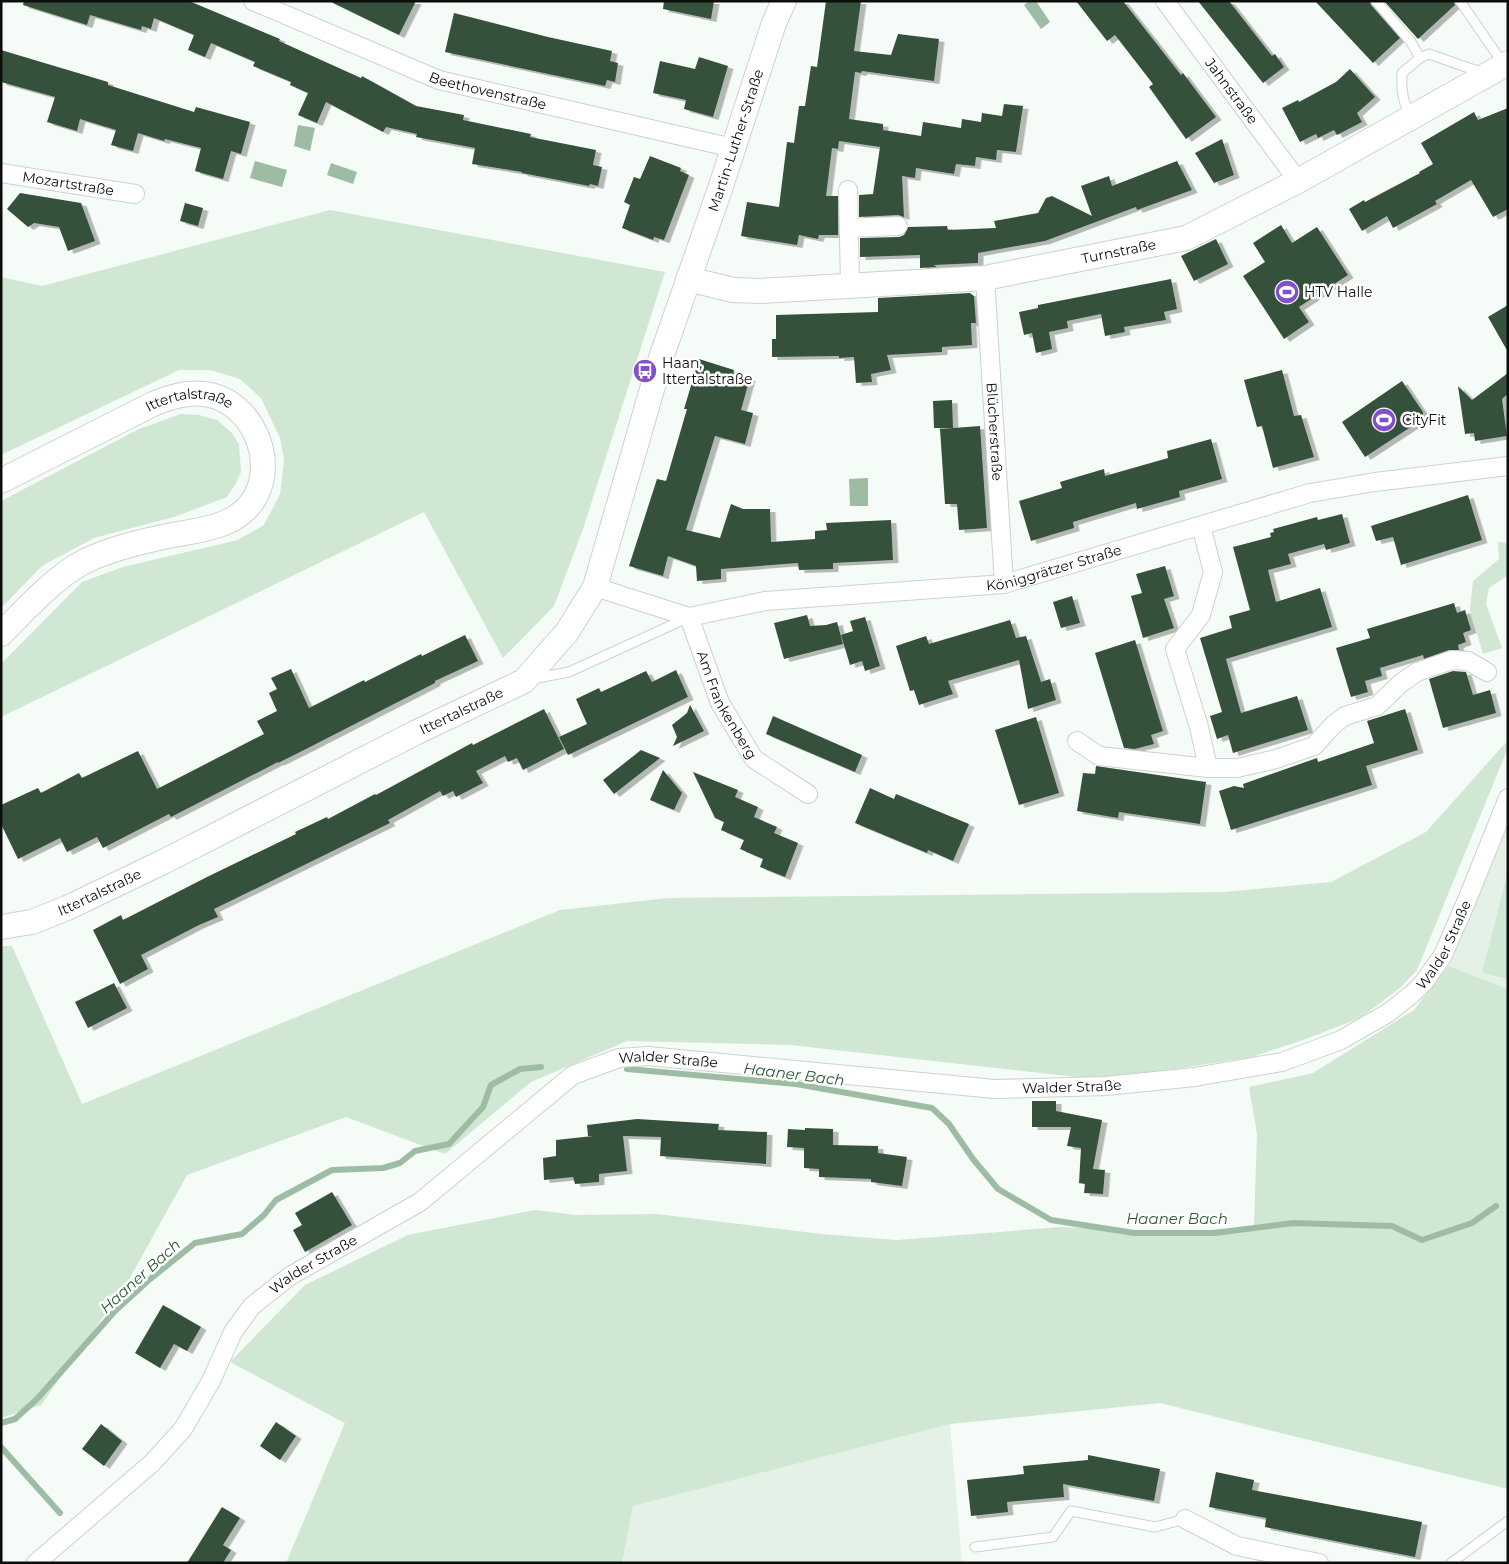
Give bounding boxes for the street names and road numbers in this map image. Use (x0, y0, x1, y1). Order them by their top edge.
street label: Jahnstraße (1201, 54, 1262, 128)
street label: Martin-Luther-Straße (704, 67, 767, 214)
street label: Beethovenstraße (426, 68, 548, 114)
street label: Mozartstraße (21, 167, 115, 200)
street label: Turnstraße (1080, 235, 1158, 268)
street label: Blücherstraße (983, 382, 1007, 482)
street label: Ittertalstraße (142, 384, 237, 415)
street label: Königgrätzer Straße (985, 541, 1124, 594)
street label: Am Frankenberg (693, 648, 761, 762)
street label: Ittertalstraße (417, 683, 506, 739)
street label: Ittertalstraße (55, 865, 144, 920)
street label: Walder Straße (1412, 897, 1475, 994)
street label: Walder Straße (618, 1047, 719, 1072)
street label: Walder Straße (1022, 1075, 1122, 1097)
street label: Walder Straße (266, 1231, 360, 1298)

